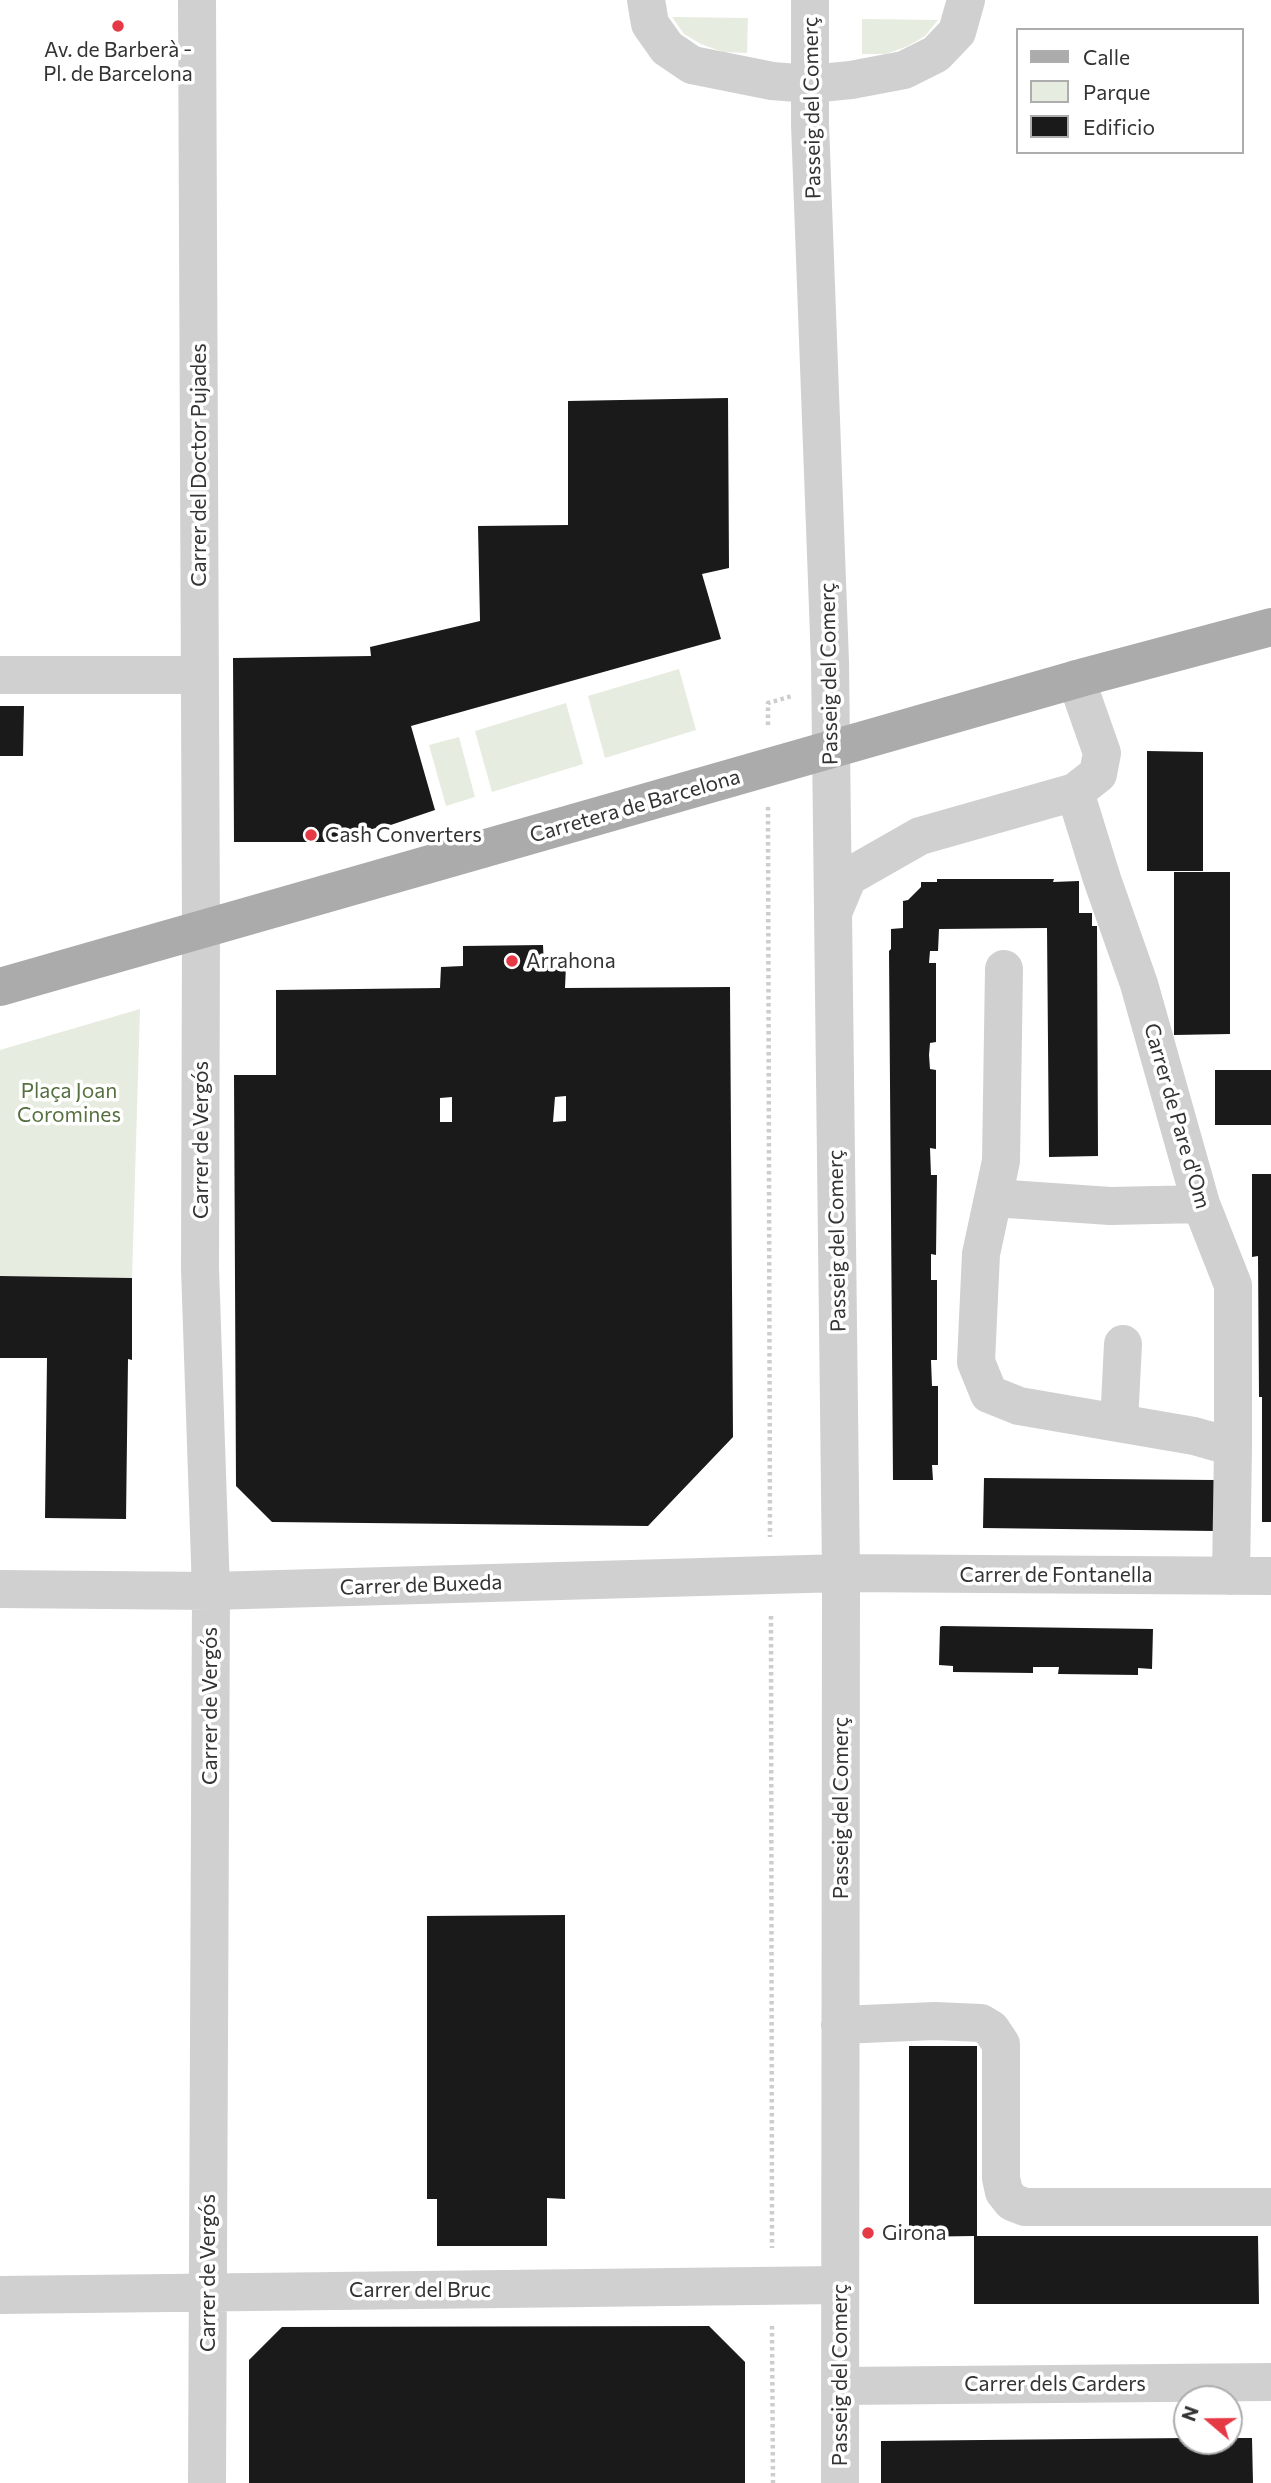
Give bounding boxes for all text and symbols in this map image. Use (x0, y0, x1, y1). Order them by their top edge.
street label: Passeig del Comerç (798, 17, 826, 199)
marker: Av. de Barberà - Pl. de Barcelona (110, 18, 126, 34)
legend (1016, 28, 1243, 154)
place label: Av. de Barberà - Pl. de Barcelona (43, 37, 193, 87)
text: Calle (1083, 44, 1130, 69)
text: Parque (1083, 79, 1150, 104)
text: Edificio (1083, 114, 1155, 139)
street label: Carrer del Doctor Pujades (186, 343, 212, 587)
street label: Passeig del Comerç (815, 583, 843, 765)
street label: Carretera de Barcelona (527, 764, 743, 848)
place label: Cash Converters (325, 822, 482, 848)
marker: Cash Converters (303, 827, 319, 843)
place label: Arrahona (526, 948, 616, 974)
marker: Arrahona (504, 953, 520, 969)
street label: Carrer de Pare d'Om (1138, 1020, 1216, 1212)
street label: Carrer de Vergós (188, 1061, 214, 1219)
park label: Plaça Joan Coromines (17, 1078, 121, 1128)
street label: Passeig del Comerç (823, 1150, 851, 1332)
street label: Carrer de Fontanella (959, 1562, 1153, 1588)
street label: Carrer de Buxeda (339, 1570, 503, 1600)
street label: Carrer de Vergós (197, 1627, 223, 1785)
street label: Passeig del Comerç (828, 1717, 854, 1899)
street label: Carrer de Vergós (195, 2194, 221, 2352)
place label: Girona (882, 2220, 946, 2246)
marker: Girona (860, 2225, 876, 2241)
street label: Carrer del Bruc (349, 2277, 491, 2303)
street label: Passeig del Comerç (827, 2284, 853, 2466)
street label: Carrer dels Carders (964, 2371, 1146, 2397)
north arrow (1173, 2385, 1243, 2455)
text: N (1176, 2403, 1203, 2424)

